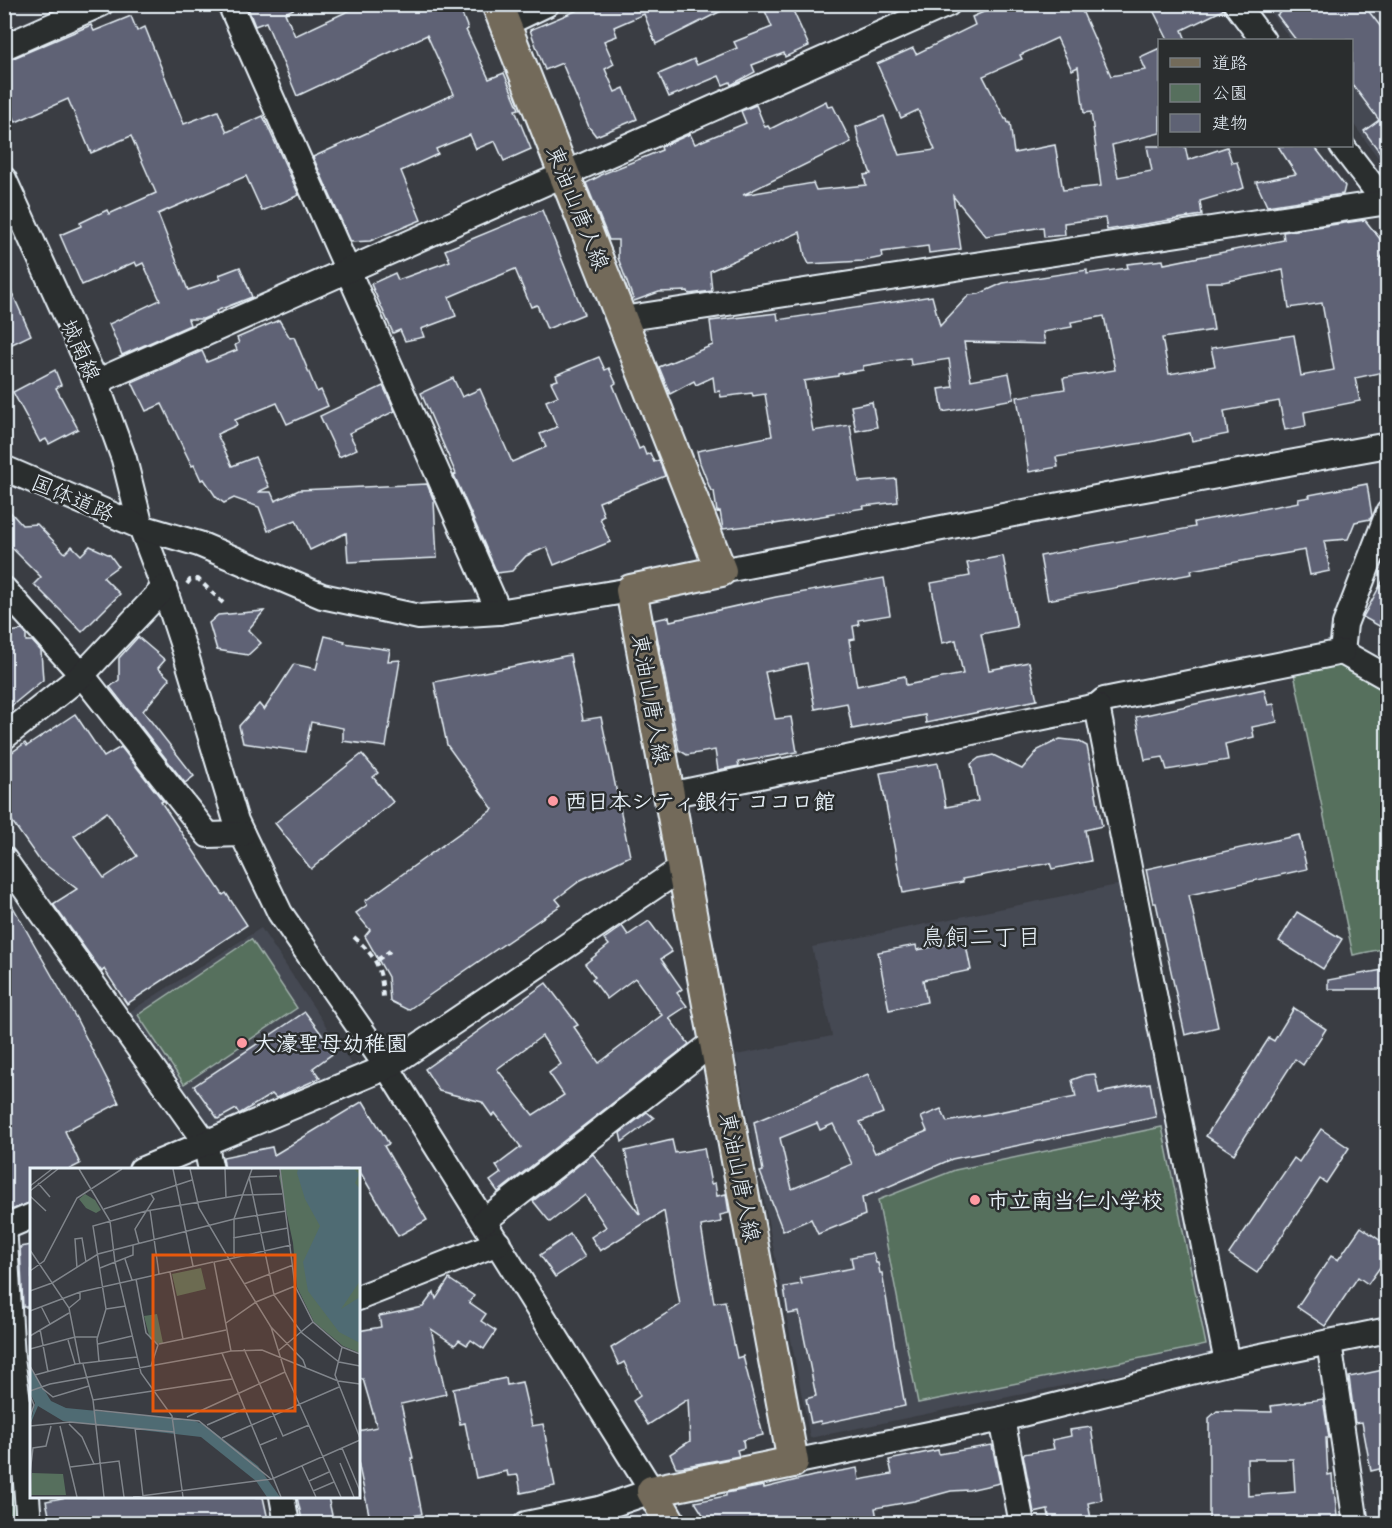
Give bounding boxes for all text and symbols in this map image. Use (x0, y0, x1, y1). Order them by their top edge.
legend (1158, 39, 1353, 147)
text: 道路 (1212, 51, 1248, 75)
text: 公園 (1212, 81, 1248, 105)
text: 建物 (1212, 111, 1248, 135)
street label: 東油山唐人線 (540, 141, 616, 275)
street label: 城南線 (54, 314, 108, 386)
street label: 国体道路 (27, 467, 119, 529)
street label: 東油山唐人線 (625, 631, 677, 767)
place label: 西日本シティ銀行 ココロ館 (565, 787, 835, 816)
marker: 西日本シティ銀行 ココロ館 (546, 794, 560, 808)
district label: 鳥飼二丁目 (921, 921, 1041, 953)
place label: 大濠聖母幼稚園 (254, 1029, 408, 1058)
marker: 大濠聖母幼稚園 (235, 1036, 249, 1050)
street label: 東油山唐人線 (713, 1109, 767, 1245)
inset map (30, 1168, 360, 1498)
place label: 市立南当仁小学校 (987, 1186, 1163, 1215)
marker: 市立南当仁小学校 (968, 1193, 982, 1207)

